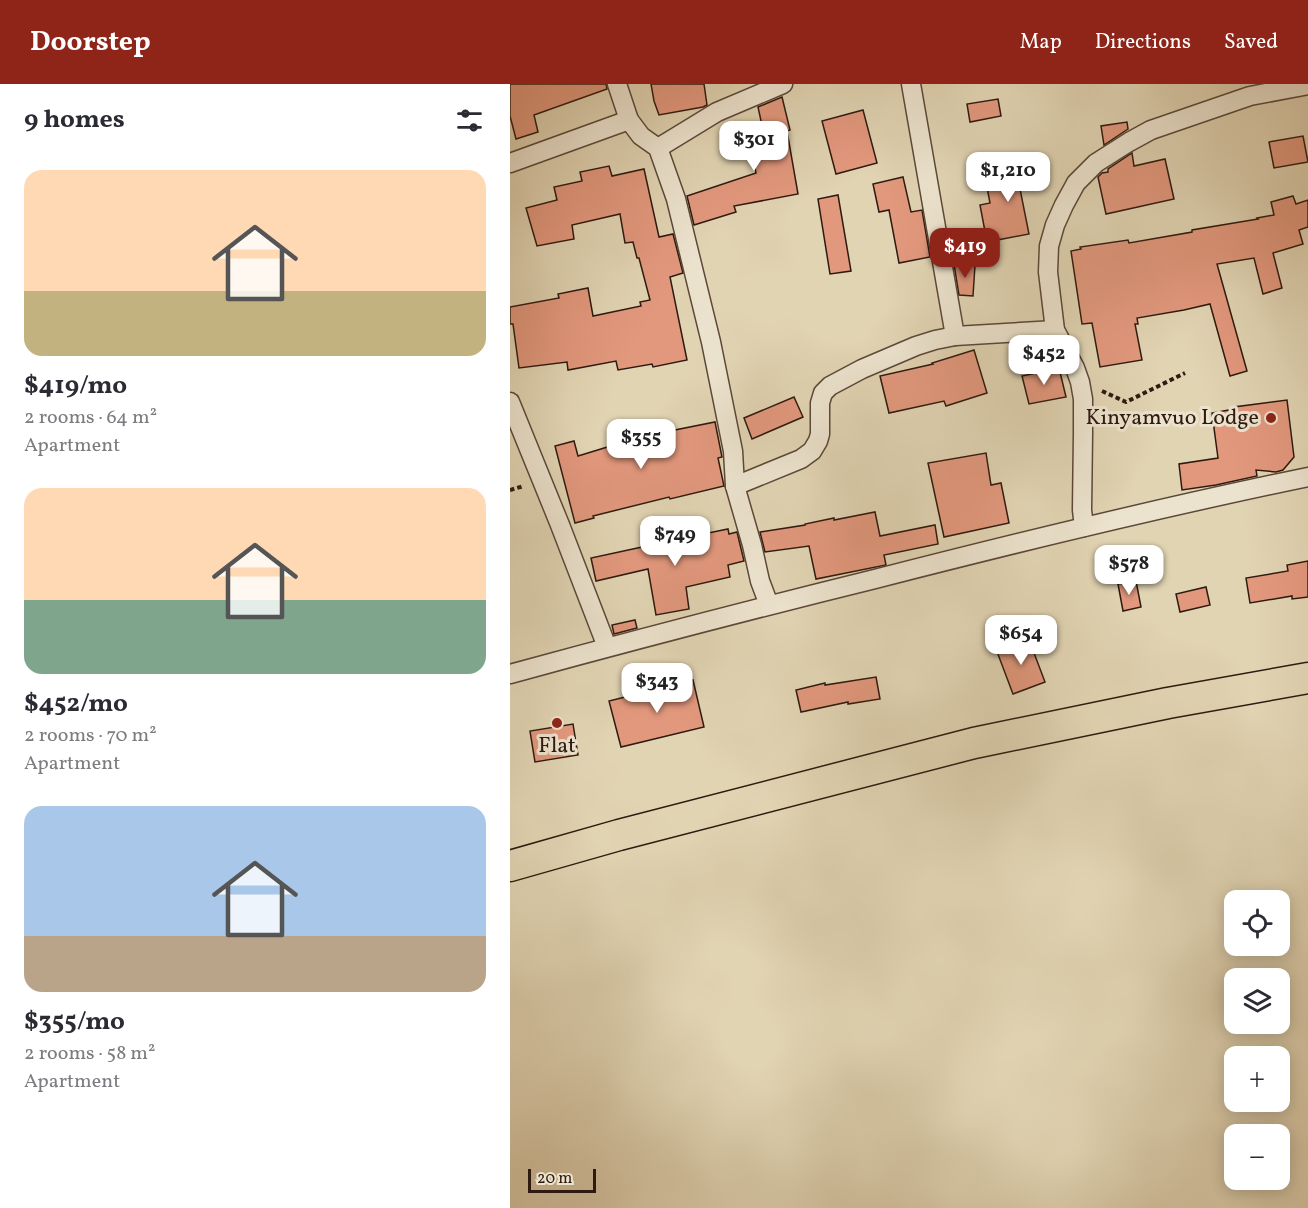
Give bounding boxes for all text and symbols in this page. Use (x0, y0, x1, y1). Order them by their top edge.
text: Doorstep (30, 23, 151, 62)
text: Map (1020, 28, 1062, 57)
text: Directions (1095, 28, 1191, 57)
text: Saved (1224, 28, 1278, 57)
text: 9 homes (24, 102, 125, 138)
icon: filters (453, 104, 486, 137)
pin: $301 (718, 121, 790, 172)
text: $301 (733, 126, 775, 154)
pin: $1,210 (959, 152, 1057, 203)
text: $1,210 (980, 157, 1036, 185)
icon: home (201, 209, 309, 317)
pin: $419 (929, 228, 1001, 279)
text: $419 (944, 233, 986, 261)
pin: $452 (1008, 335, 1080, 386)
text: $452 (1022, 340, 1066, 368)
text: $419/mo (24, 368, 127, 404)
place label: Kinyamvuo Lodge (1086, 403, 1259, 434)
text: 2 rooms · 64 m² (24, 404, 157, 432)
marker: Kinyamvuo Lodge (1264, 411, 1278, 425)
pin: $355 (605, 419, 677, 470)
text: $355 (621, 424, 661, 452)
text: Apartment (24, 432, 120, 460)
pin: $749 (639, 516, 711, 567)
text: $749 (654, 521, 696, 549)
icon: home (201, 527, 309, 635)
pin: $578 (1093, 545, 1165, 596)
text: $578 (1109, 550, 1149, 578)
pin: $654 (985, 615, 1057, 666)
text: $654 (999, 620, 1043, 648)
pin: $343 (621, 663, 693, 714)
text: $343 (636, 668, 679, 696)
text: $452/mo (24, 686, 128, 722)
marker: Flat (550, 716, 564, 730)
text: 2 rooms · 70 m² (24, 722, 157, 750)
place label: Flat (538, 731, 576, 762)
text: Apartment (24, 750, 120, 778)
icon: home (201, 845, 309, 953)
map controls (1224, 890, 1290, 1190)
button: locate (1224, 890, 1290, 956)
button: layers (1224, 968, 1290, 1034)
text: $355/mo (24, 1004, 125, 1040)
text: 2 rooms · 58 m² (24, 1040, 155, 1068)
button: + (1224, 1046, 1290, 1112)
text: Apartment (24, 1068, 120, 1096)
button: − (1224, 1124, 1290, 1190)
scale bar (528, 1166, 596, 1194)
text: 20 m (537, 1168, 572, 1190)

